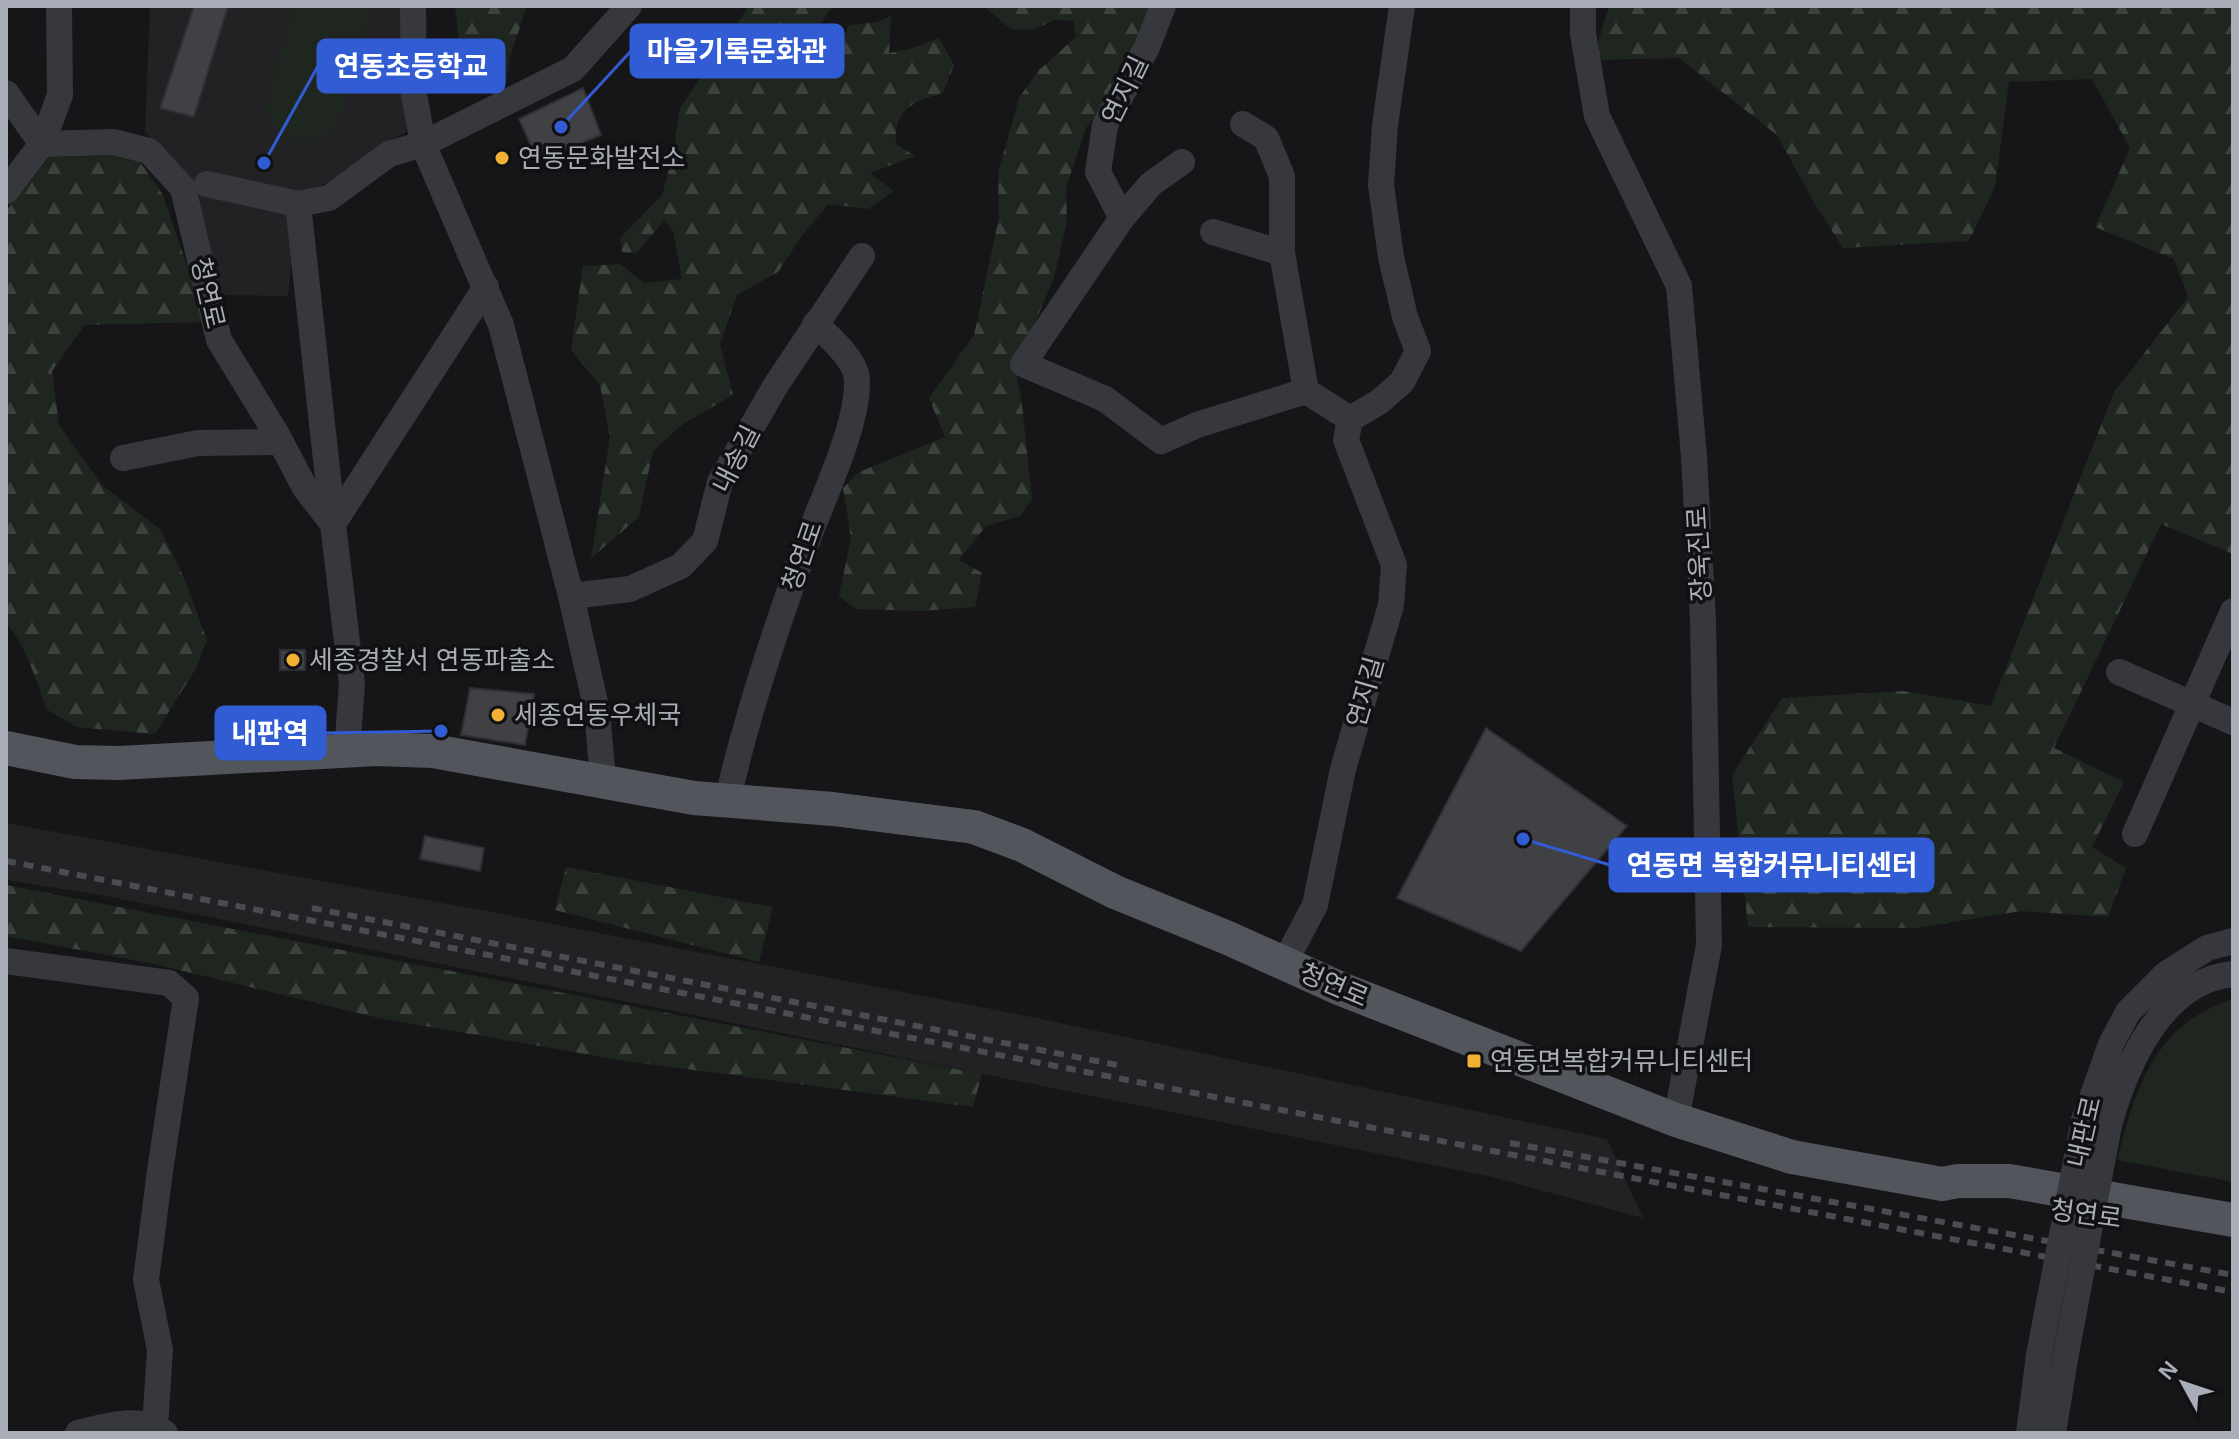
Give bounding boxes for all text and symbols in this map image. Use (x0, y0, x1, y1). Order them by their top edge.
callout: 마을기록문화관 (631, 25, 843, 77)
text: 마을기록문화관 (647, 36, 827, 67)
callout: 연동초등학교 (318, 40, 504, 92)
text: 연동초등학교 (334, 51, 488, 82)
street label: 연지길 (1096, 51, 1154, 129)
place label: 연동문화발전소 (518, 143, 685, 173)
marker: 연동문화발전소 (493, 149, 511, 167)
street label: 청연로 (185, 255, 231, 331)
street label: 내송길 (706, 420, 766, 498)
street label: 장욱진로 (1682, 505, 1716, 603)
street label: 청연로 (776, 517, 828, 595)
place label: 세종경찰서 연동파출소 (309, 645, 555, 675)
marker: 세종경찰서 연동파출소 (284, 651, 302, 669)
street label: 연지길 (1341, 653, 1389, 731)
place label: 세종연동우체국 (514, 700, 681, 730)
marker: 세종연동우체국 (489, 706, 507, 724)
callout: 내판역 (216, 707, 325, 759)
text: 내판역 (231, 718, 309, 749)
callout: 연동면 복합커뮤니티센터 (1610, 839, 1933, 891)
text: 연동면 복합커뮤니티센터 (1626, 850, 1918, 881)
street label: 청연로 (1295, 957, 1373, 1013)
place label: 연동면복합커뮤니티센터 (1490, 1046, 1753, 1076)
marker: 연동면복합커뮤니티센터 (1465, 1052, 1483, 1070)
street label: 내판로 (2061, 1094, 2107, 1170)
street label: 청연로 (2048, 1194, 2124, 1234)
north arrow (2143, 1343, 2223, 1423)
text: N (2153, 1356, 2183, 1385)

